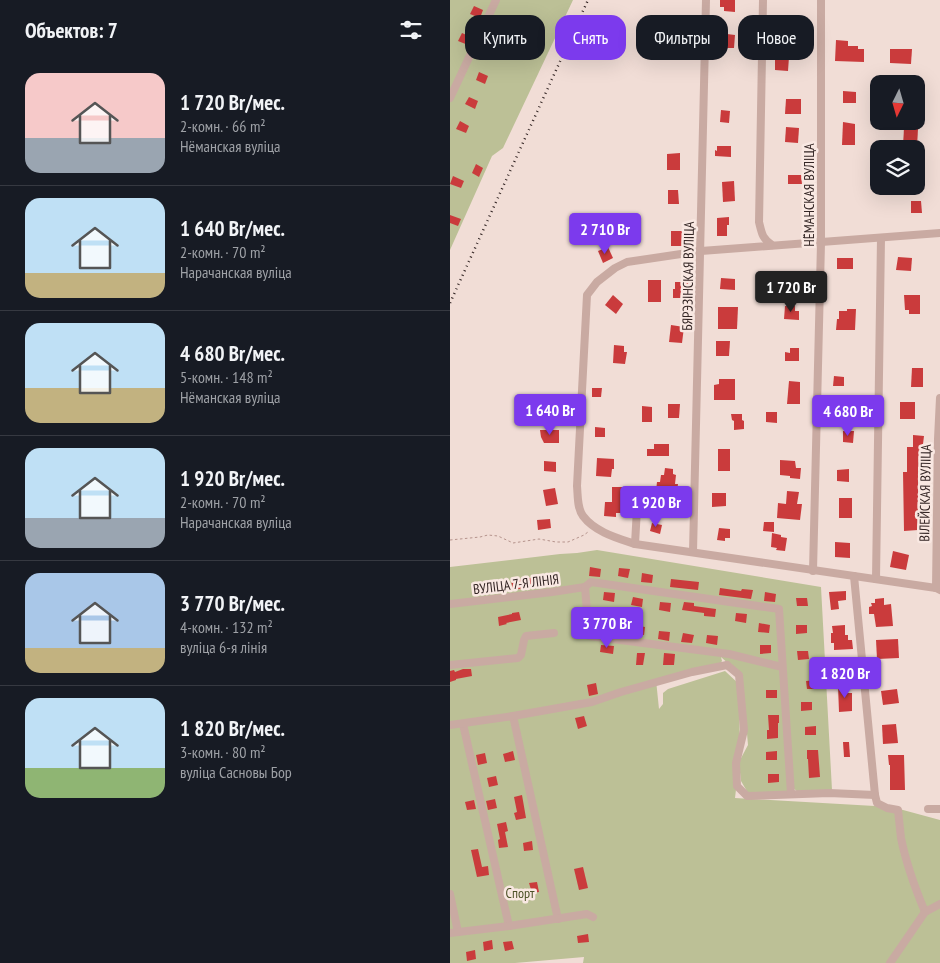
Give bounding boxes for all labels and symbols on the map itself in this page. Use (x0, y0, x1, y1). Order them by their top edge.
north arrow (870, 75, 925, 130)
street label: НЁМАНСКАЯ ВУЛІЦА (800, 143, 818, 247)
pin: 2 710 Br (553, 212, 657, 255)
street label: БЯРЭЗІНСКАЯ ВУЛІЦА (678, 221, 698, 331)
pin: 1 720 Br (739, 270, 843, 313)
pin: 1 640 Br (498, 394, 602, 436)
pin: 4 680 Br (796, 394, 900, 437)
street label: ВІЛЕЙСКАЯ ВУЛІЦА (915, 444, 935, 542)
pin: 1 920 Br (604, 486, 708, 528)
street label: ВУЛІЦА 7-Я ЛІНІЯ (472, 570, 560, 598)
pin: 3 770 Br (555, 606, 659, 649)
pin: 1 820 Br (793, 656, 897, 699)
park label: Спорт (506, 884, 535, 902)

